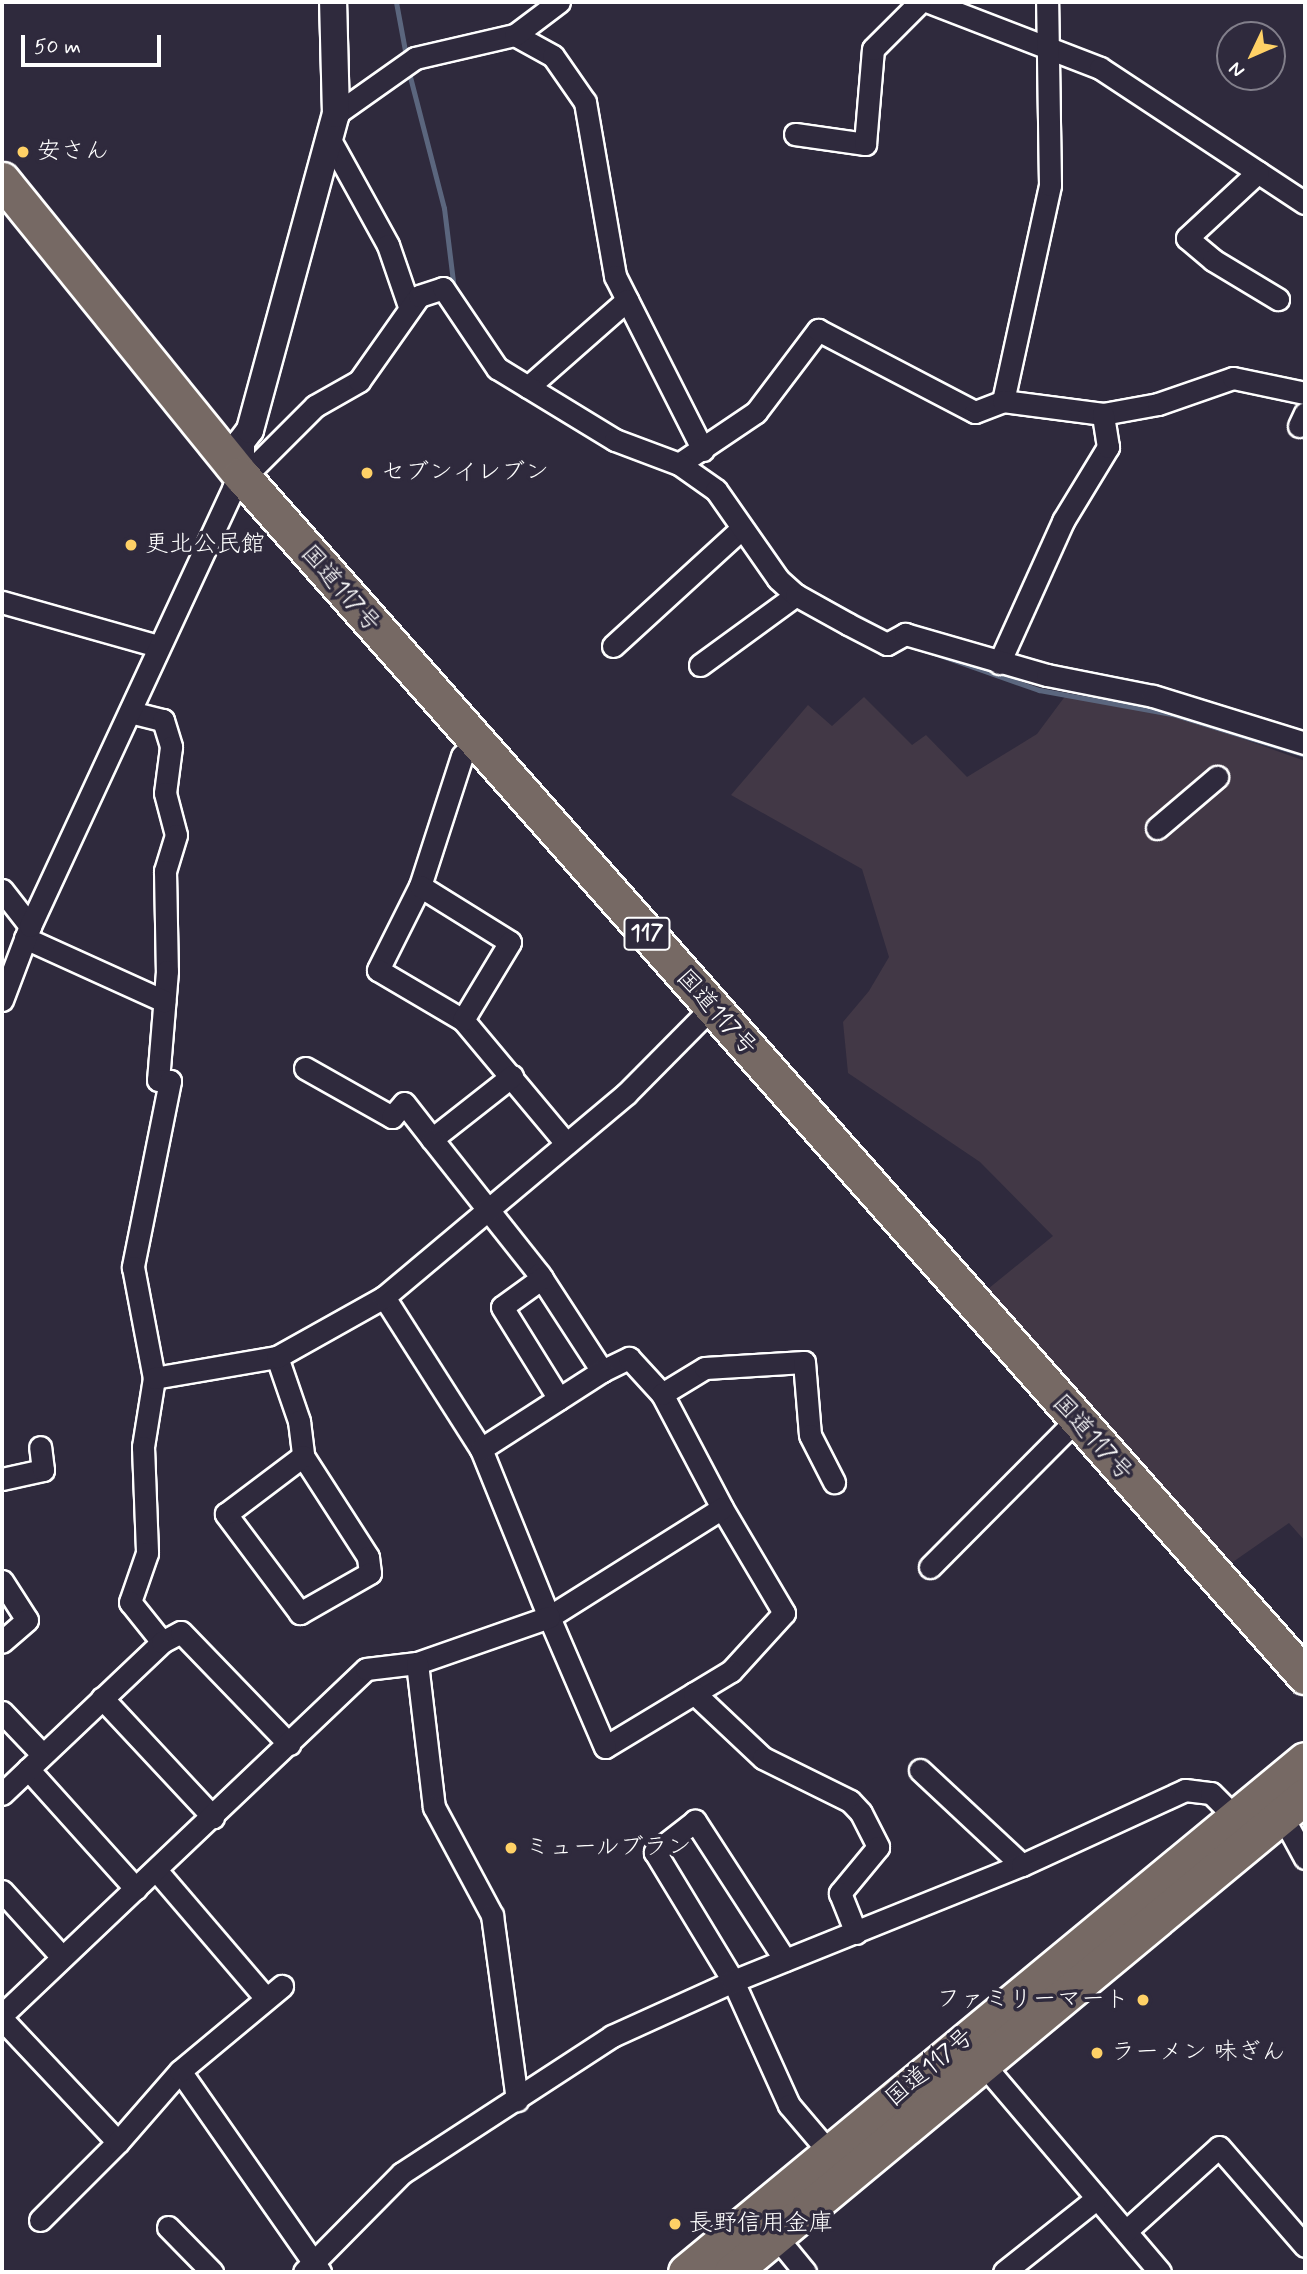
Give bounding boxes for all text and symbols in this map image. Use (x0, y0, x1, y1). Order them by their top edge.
scale bar (24, 21, 164, 65)
north arrow (1216, 21, 1286, 91)
text: 50 m (34, 33, 81, 61)
text: N (1224, 56, 1250, 83)
place label: 安さん (37, 138, 109, 166)
marker: 安さん (15, 144, 31, 160)
place label: セブンイレブン (381, 459, 549, 487)
marker: セブンイレブン (359, 465, 375, 481)
place label: 更北公民館 (145, 531, 265, 559)
marker: 更北公民館 (123, 537, 139, 553)
street label: 国道117号 (294, 539, 386, 639)
road number: 117 (622, 914, 672, 953)
street label: 国道117号 (670, 964, 762, 1062)
street label: 国道117号 (1046, 1389, 1138, 1487)
place label: ミュールブラン (525, 1834, 693, 1862)
marker: ミュールブラン (503, 1840, 519, 1856)
place label: ファミリーマート (937, 1986, 1129, 2014)
marker: ファミリーマート (1135, 1992, 1151, 2008)
street label: 国道117号 (880, 2023, 980, 2113)
place label: ラーメン 味ぎん (1111, 2039, 1285, 2067)
marker: ラーメン 味ぎん (1089, 2045, 1105, 2061)
place label: 長野信用金庫 (689, 2210, 833, 2238)
marker: 長野信用金庫 (667, 2216, 683, 2232)

